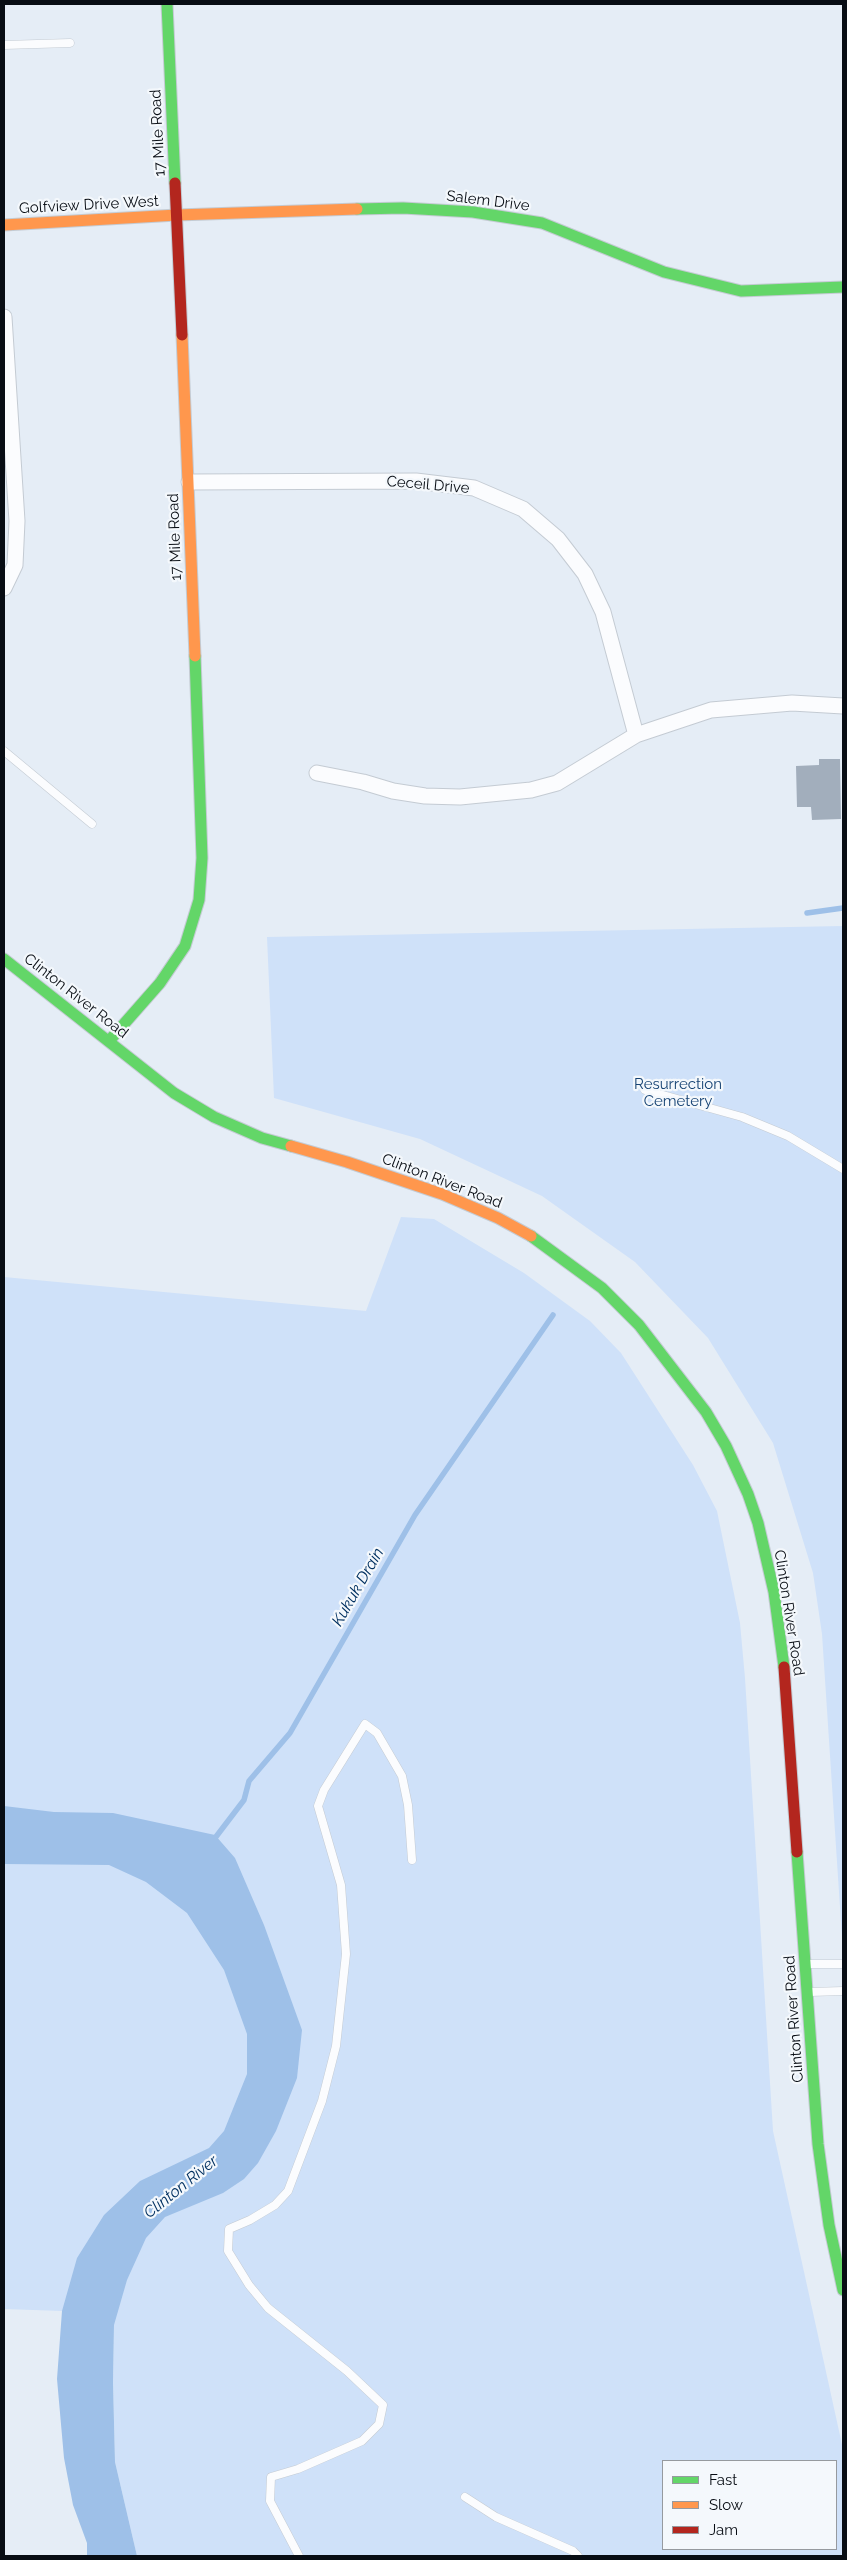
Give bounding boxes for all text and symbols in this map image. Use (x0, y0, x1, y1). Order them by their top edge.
street label: 17 Mile Road (147, 89, 169, 177)
street label: Salem Drive (445, 187, 531, 215)
street label: Golfview Drive West (19, 192, 159, 218)
street label: Ceceil Drive (386, 472, 470, 498)
street label: 17 Mile Road (164, 493, 186, 581)
street label: Clinton River Road (20, 950, 132, 1042)
park label: Resurrection Cemetery (634, 1075, 722, 1110)
street label: Clinton River Road (379, 1150, 505, 1212)
water label: Kukuk Drain (328, 1544, 388, 1630)
street label: Clinton River Road (770, 1549, 808, 1677)
street label: Clinton River Road (781, 1955, 807, 2083)
water label: Clinton River (140, 2151, 222, 2223)
legend (662, 2460, 837, 2550)
text: Fast (709, 2471, 737, 2489)
text: Slow (709, 2496, 743, 2514)
text: Jam (709, 2521, 738, 2539)

